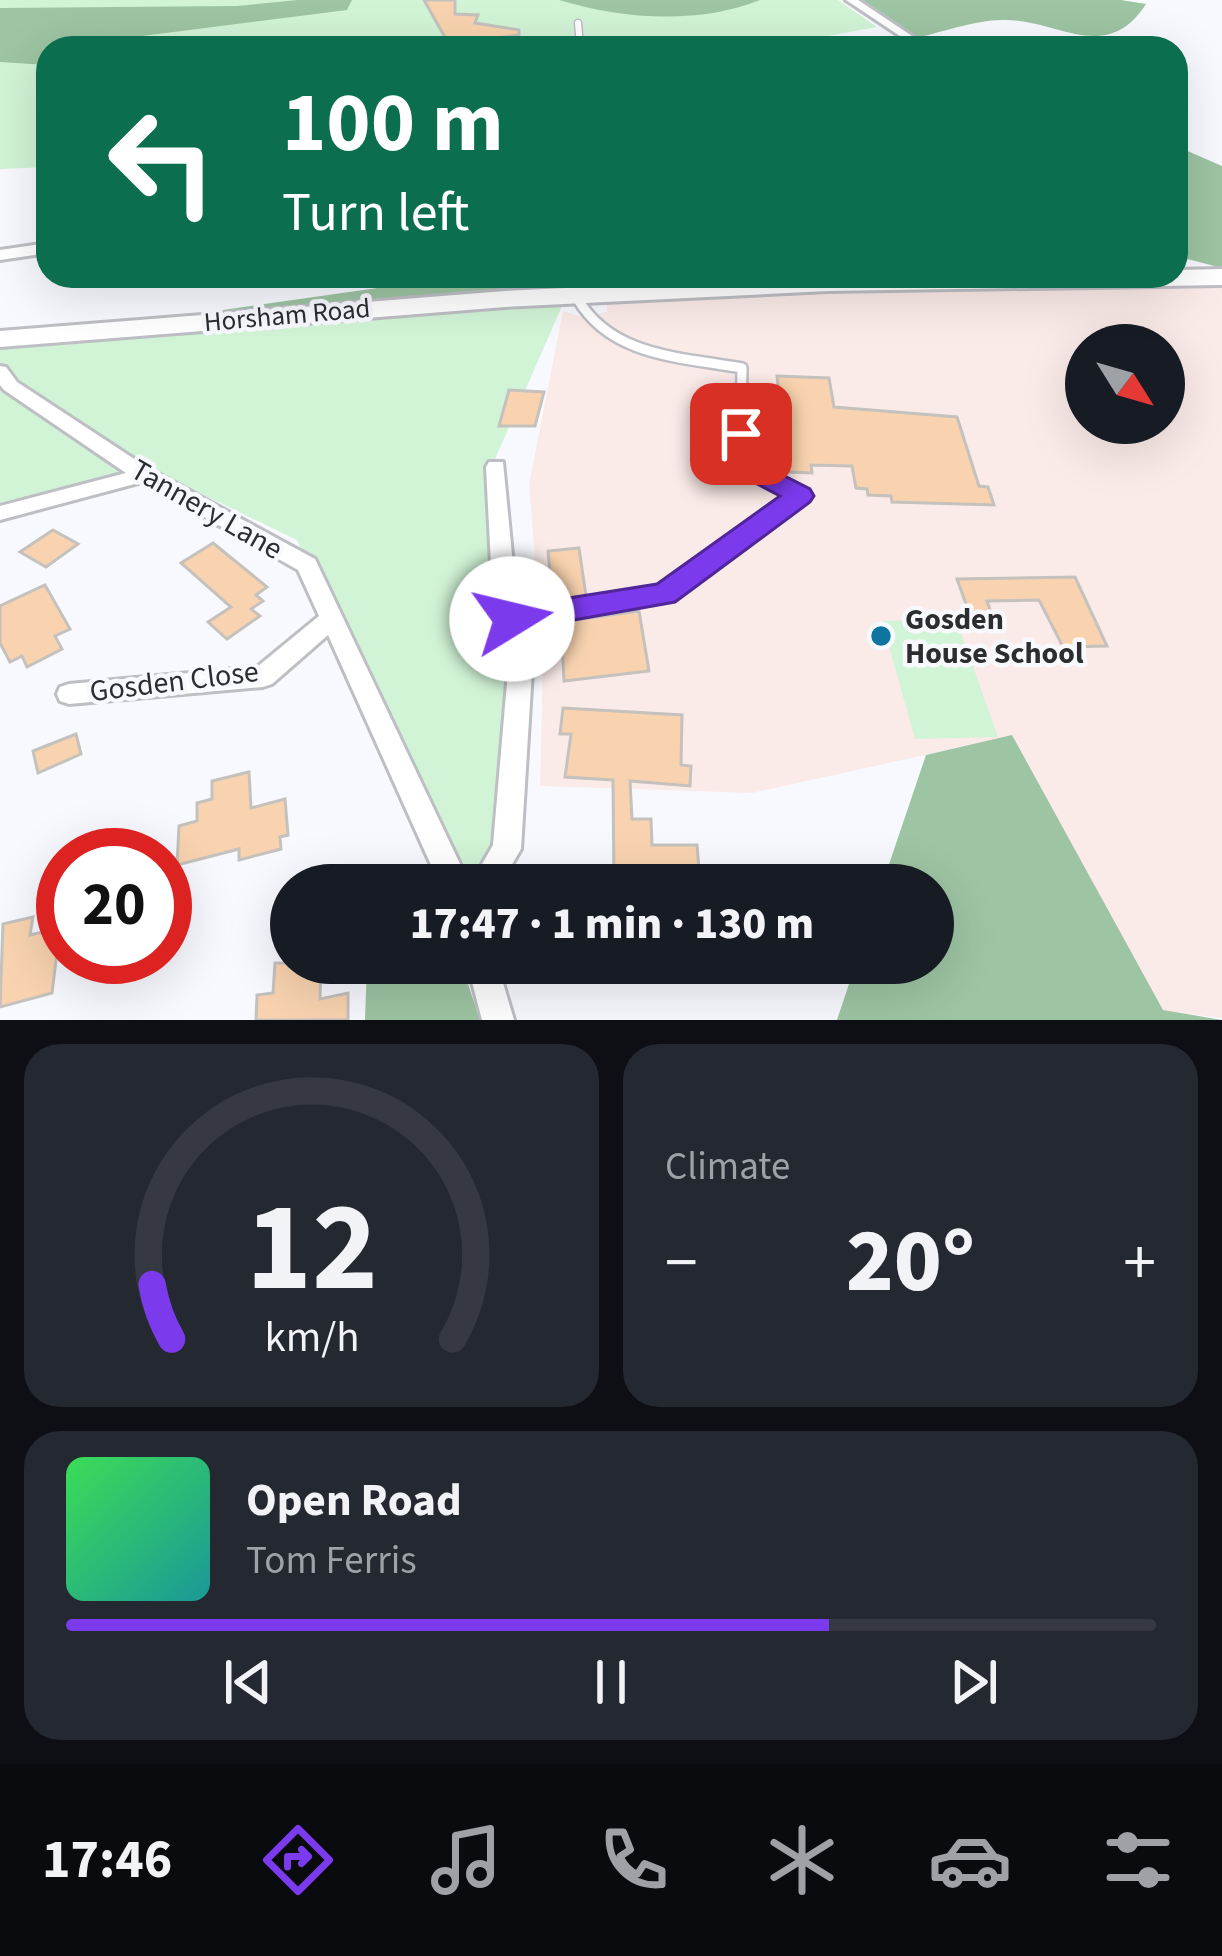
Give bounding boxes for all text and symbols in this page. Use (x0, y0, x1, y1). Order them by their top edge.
text: 100 m (282, 64, 504, 184)
icon: left (84, 84, 240, 240)
text: Turn left (282, 175, 469, 252)
street label: Horsham Road (202, 289, 372, 342)
north arrow (1065, 324, 1185, 444)
map controls (1065, 324, 1185, 444)
pin (690, 383, 792, 485)
icon: arrive (708, 401, 774, 467)
street label: Tannery Lane (123, 449, 291, 570)
position arrow (449, 556, 575, 682)
place label: Gosden House School (905, 598, 1084, 675)
marker: Gosden House School (868, 623, 894, 649)
street label: Gosden Close (87, 650, 261, 713)
speed limit sign: 20 (36, 828, 192, 984)
text: 17:47 · 1 min · 130 m (410, 892, 814, 956)
text: Climate (665, 1139, 790, 1195)
text: 12 (246, 1160, 377, 1338)
text: 20° (846, 1198, 975, 1326)
text: − (665, 1216, 698, 1310)
text: + (1123, 1216, 1156, 1310)
text: km/h (264, 1306, 359, 1367)
text: Open Road (246, 1469, 462, 1533)
text: Tom Ferris (246, 1533, 417, 1589)
icon: previous (215, 1649, 281, 1715)
icon: pause (578, 1649, 644, 1715)
icon: next (941, 1649, 1007, 1715)
icon: directions (256, 1818, 340, 1902)
icon: music (424, 1818, 508, 1902)
icon: phone (592, 1818, 676, 1902)
icon: climate (760, 1818, 844, 1902)
icon: car (928, 1818, 1012, 1902)
icon: filters (1096, 1818, 1180, 1902)
text: 17:46 (42, 1822, 172, 1899)

